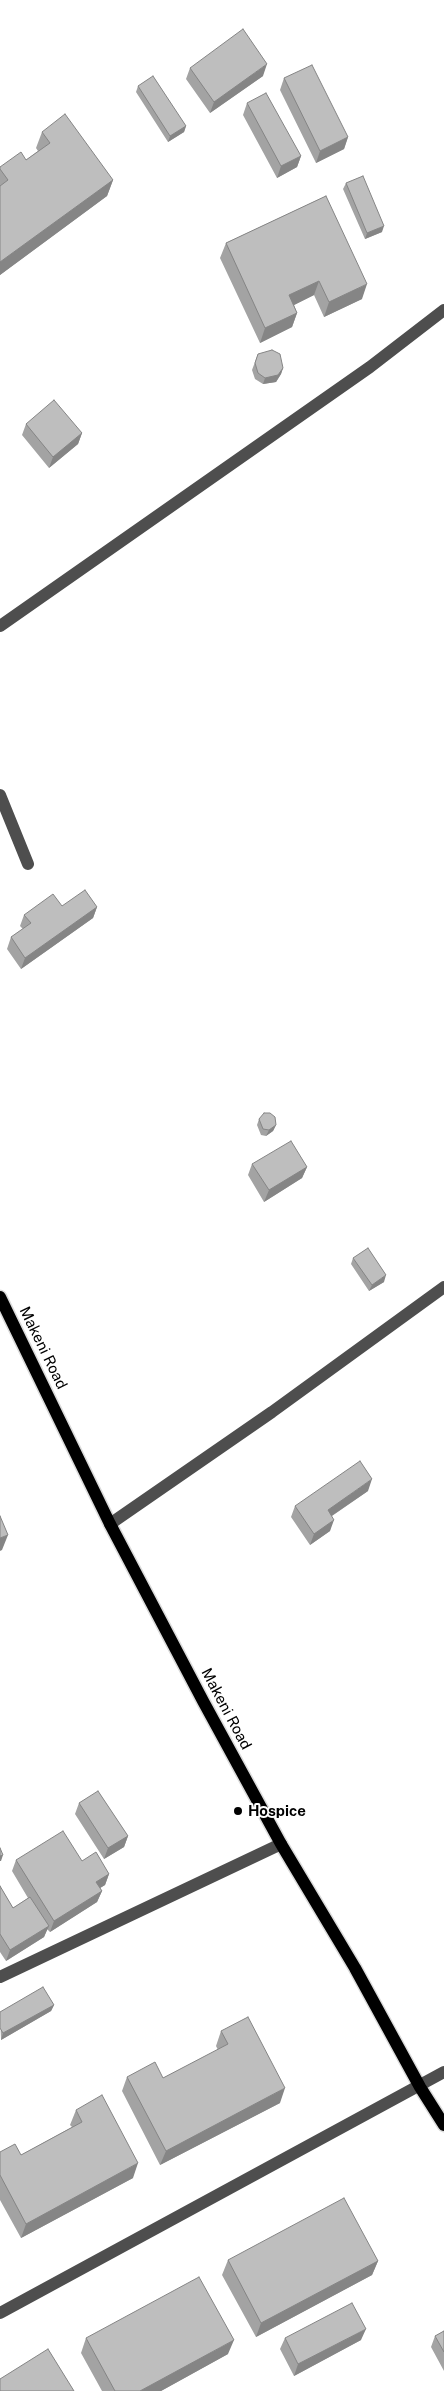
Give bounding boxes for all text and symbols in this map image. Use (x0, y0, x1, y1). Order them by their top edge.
street label: Makeni Road (15, 1304, 71, 1392)
street label: Makeni Road (197, 1665, 255, 1753)
place label: Hospice (248, 1802, 306, 1820)
marker: Hospice (232, 1805, 244, 1817)

